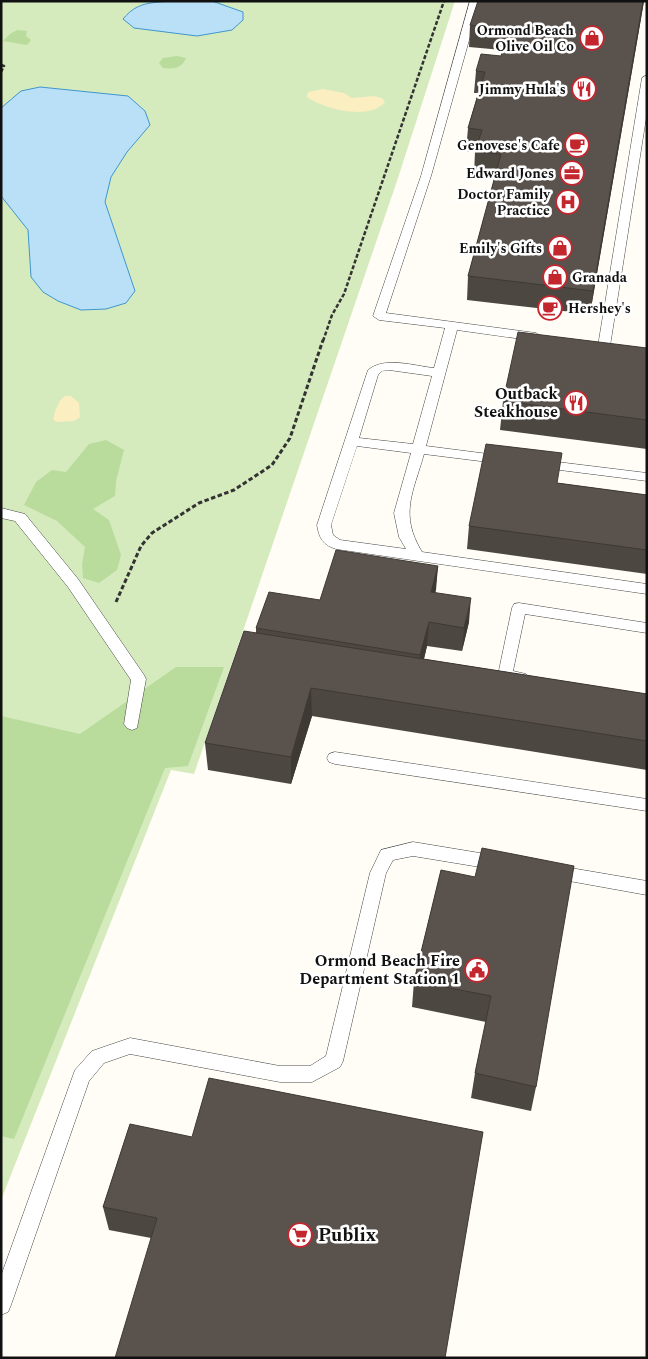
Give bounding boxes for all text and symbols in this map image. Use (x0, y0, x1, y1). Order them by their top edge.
place label: Ormond Beach Olive Oil Co (477, 20, 574, 57)
shop icon: Ormond Beach Olive Oil Co (579, 25, 605, 51)
restaurant icon: Jimmy Hula's (571, 76, 597, 102)
place label: Jimmy Hula's (479, 79, 566, 100)
cafe icon: Genovese's Cafe (564, 132, 590, 158)
place label: Genovese's Cafe (457, 135, 560, 156)
office icon: Edward Jones (559, 160, 585, 186)
place label: Edward Jones (466, 163, 554, 184)
place label: Doctor Family Practice (457, 184, 551, 221)
hospital icon: Doctor Family Practice (555, 189, 581, 215)
shop icon: Emily's Gifts (547, 235, 573, 261)
place label: Emily's Gifts (459, 238, 542, 259)
shop icon: Granada (542, 264, 568, 290)
place label: Granada (572, 267, 628, 288)
cafe icon: Hershey's (537, 295, 563, 321)
place label: Hershey's (568, 298, 631, 319)
place label: Outback Steakhouse (474, 382, 558, 424)
restaurant icon: Outback Steakhouse (563, 390, 589, 416)
place label: Ormond Beach Fire Department Station 1 (299, 949, 460, 991)
public building icon: Ormond Beach Fire Department Station 1 (464, 957, 490, 983)
place label: Publix (318, 1221, 377, 1250)
supermarket icon: Publix (287, 1222, 313, 1248)

